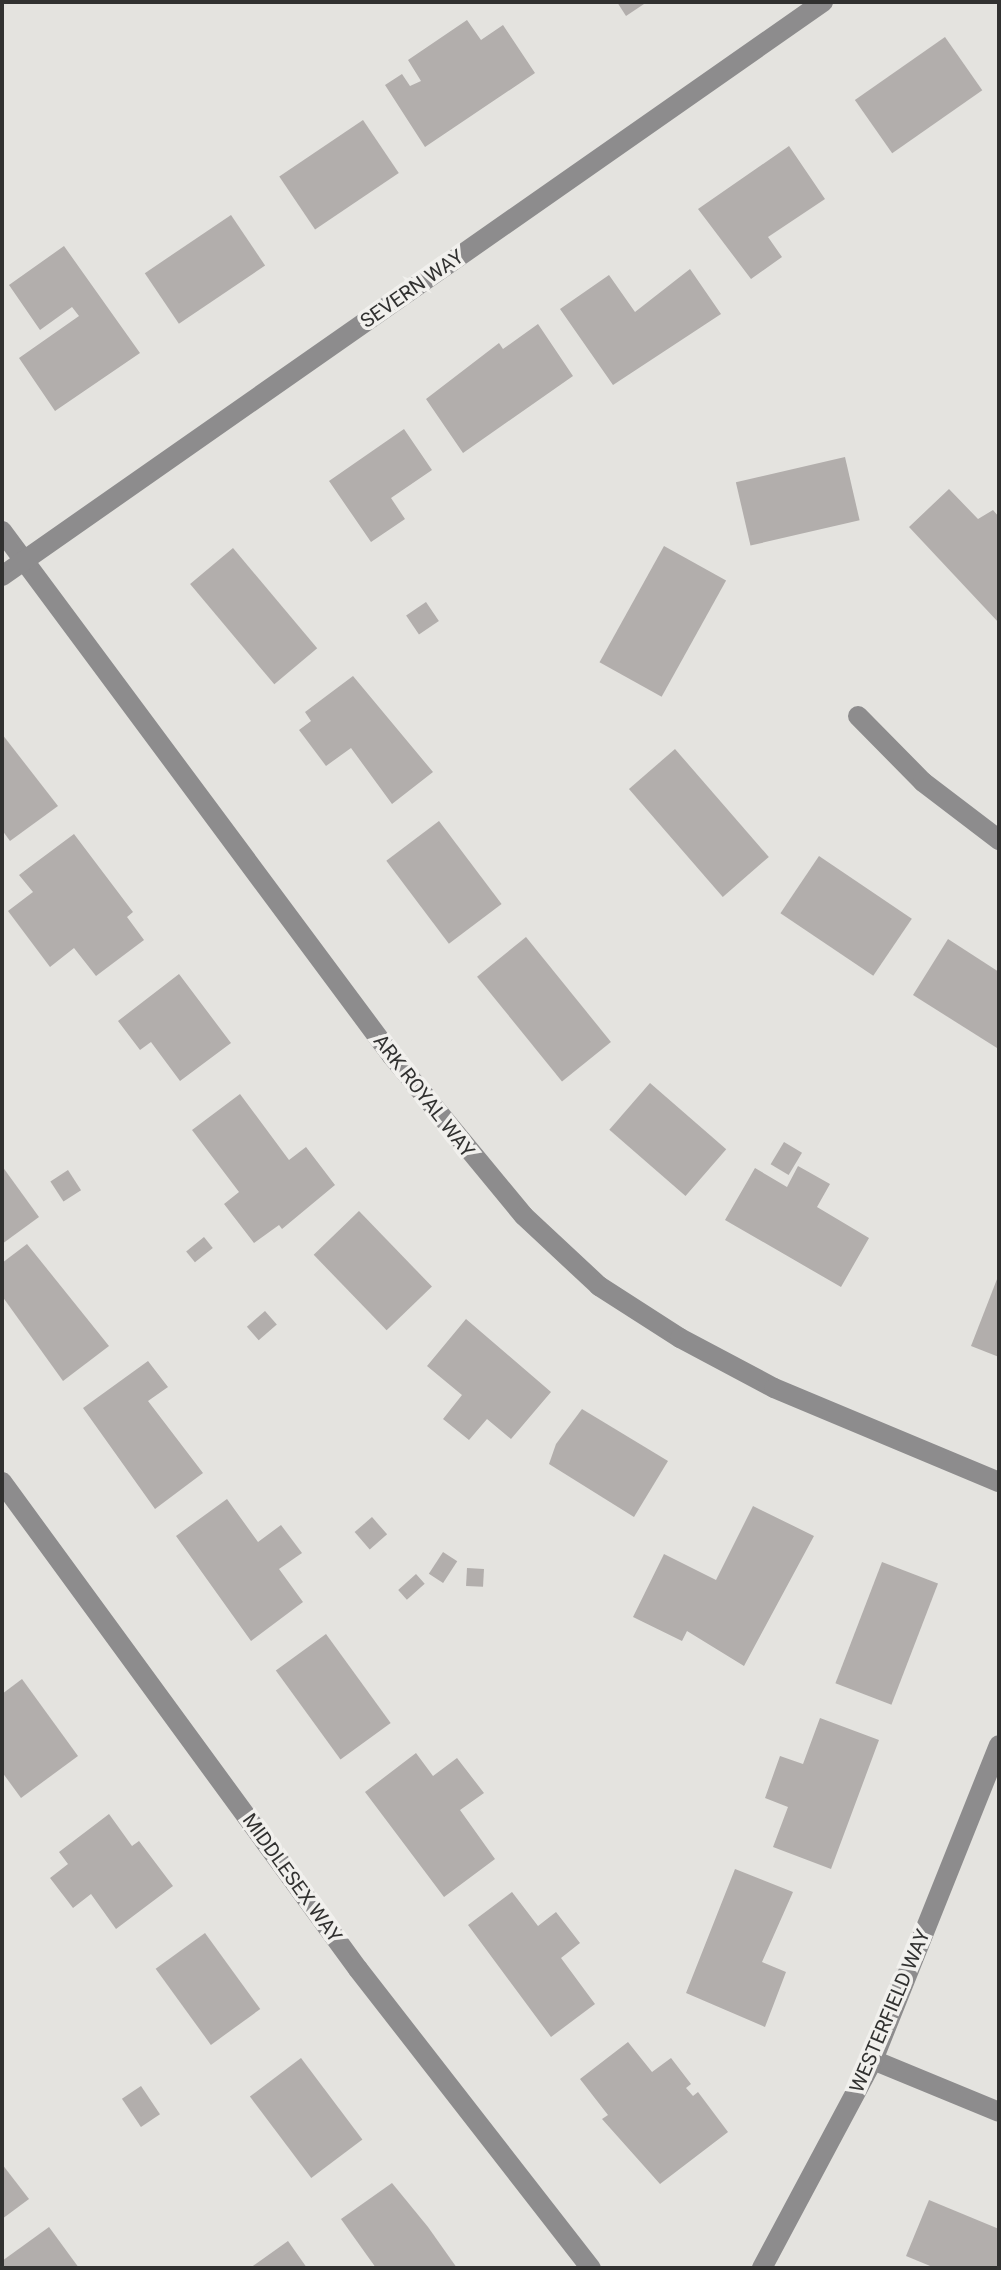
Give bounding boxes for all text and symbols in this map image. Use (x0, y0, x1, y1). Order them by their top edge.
street label: SEVERN WAY (356, 245, 468, 333)
street label: ARK ROYAL WAY (368, 1030, 480, 1162)
street label: MIDDLESEX WAY (237, 1809, 347, 1947)
street label: WESTERFIELD WAY (845, 1926, 935, 2096)

